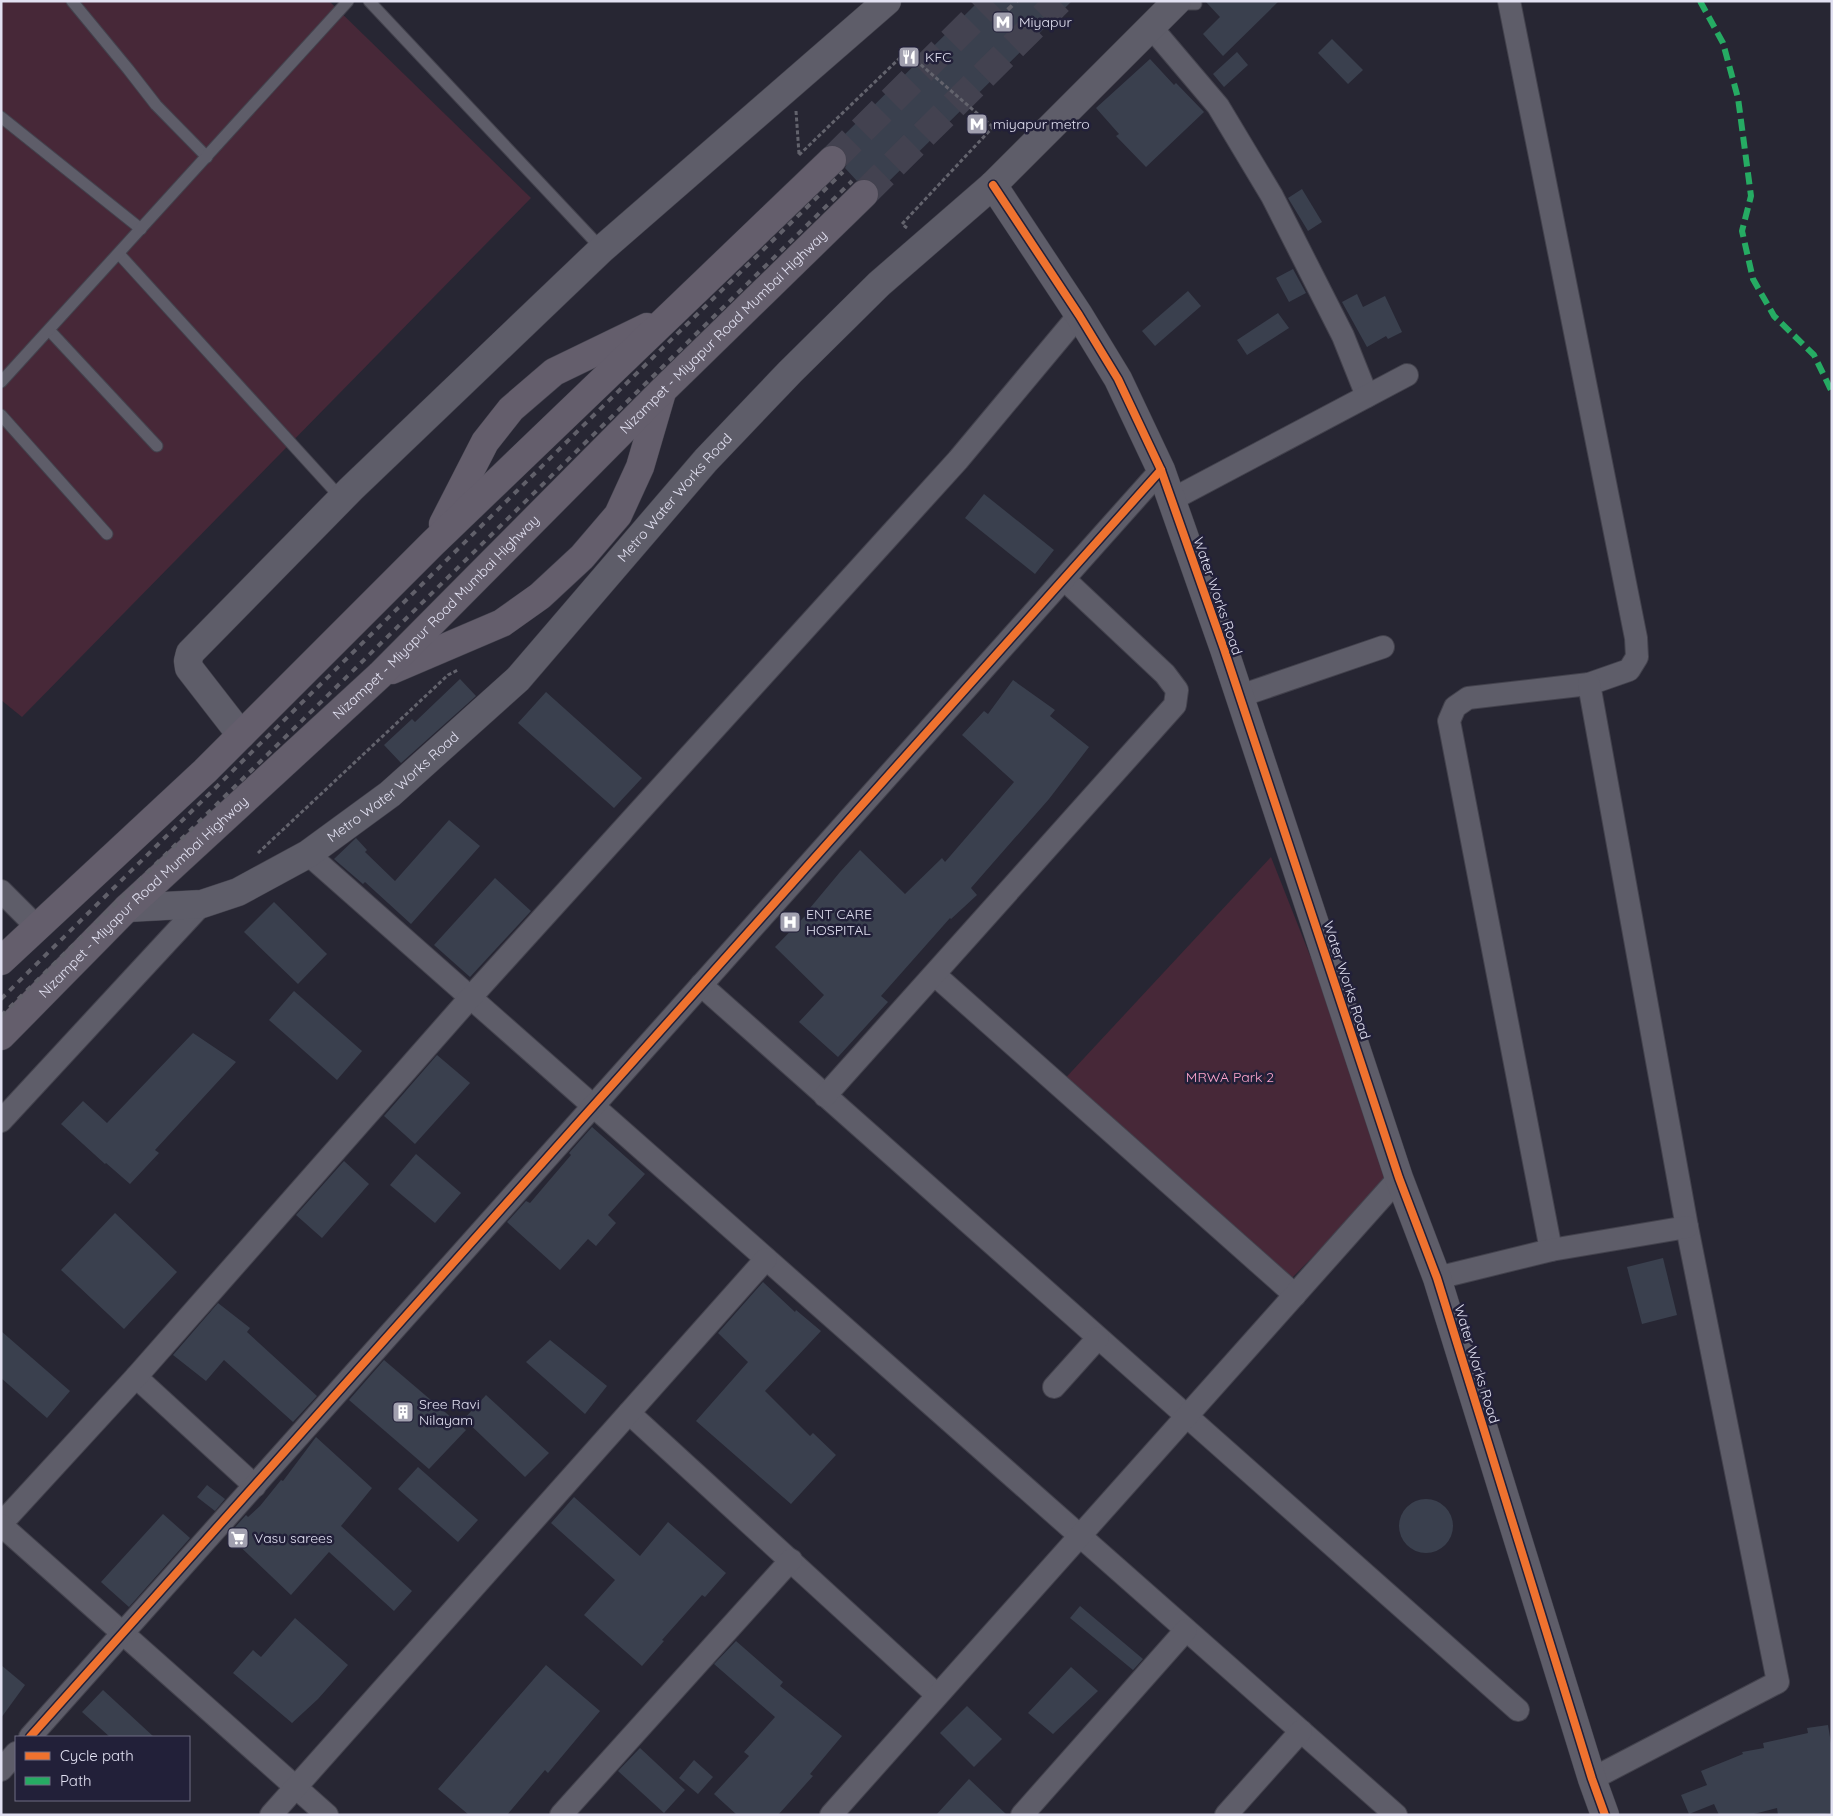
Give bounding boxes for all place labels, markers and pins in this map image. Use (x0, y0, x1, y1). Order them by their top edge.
metro station icon: Miyapur (991, 10, 1015, 34)
place label: Miyapur (1019, 13, 1072, 31)
restaurant icon: KFC (897, 45, 921, 69)
place label: KFC (925, 48, 951, 66)
metro station icon: miyapur metro (965, 112, 989, 136)
place label: miyapur metro (993, 115, 1090, 133)
place label: ENT CARE HOSPITAL (806, 905, 872, 939)
hospital icon: ENT CARE HOSPITAL (778, 910, 802, 934)
place label: Sree Ravi Nilayam (419, 1395, 480, 1429)
building icon: Sree Ravi Nilayam (391, 1400, 415, 1424)
supermarket icon: Vasu sarees (226, 1526, 250, 1550)
place label: Vasu sarees (254, 1529, 333, 1547)

